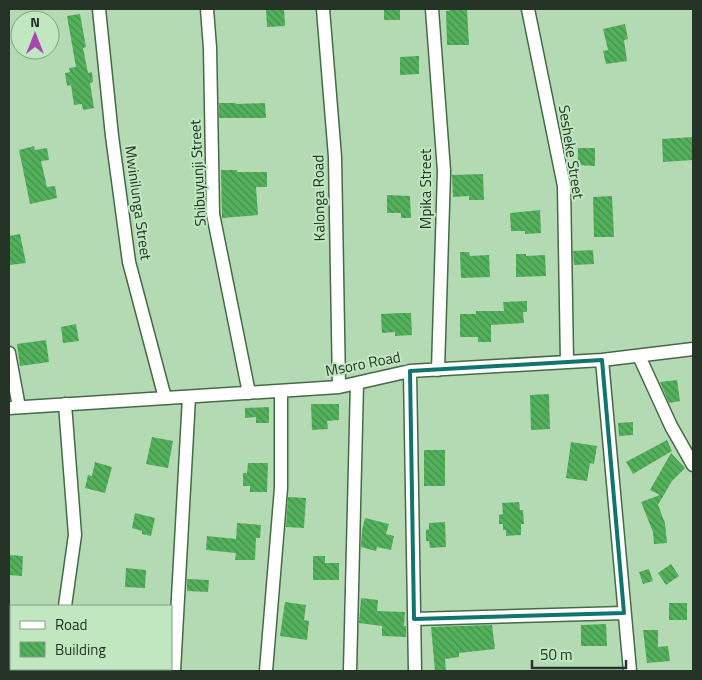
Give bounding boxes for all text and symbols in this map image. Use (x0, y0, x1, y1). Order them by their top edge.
north arrow (10, 10, 60, 60)
text: N (30, 11, 40, 32)
street label: Sesheke Street (553, 103, 590, 201)
street label: Shibuyunji Street (183, 118, 212, 227)
street label: Mwinilunga Street (119, 144, 158, 262)
street label: Mpika Street (414, 148, 437, 229)
street label: Kalonga Road (306, 155, 331, 241)
street label: Msoro Road (323, 345, 403, 382)
legend (10, 605, 172, 670)
text: Road (55, 613, 87, 636)
text: Building (55, 638, 106, 661)
scale bar (532, 638, 626, 670)
text: 50 m (540, 643, 573, 666)

